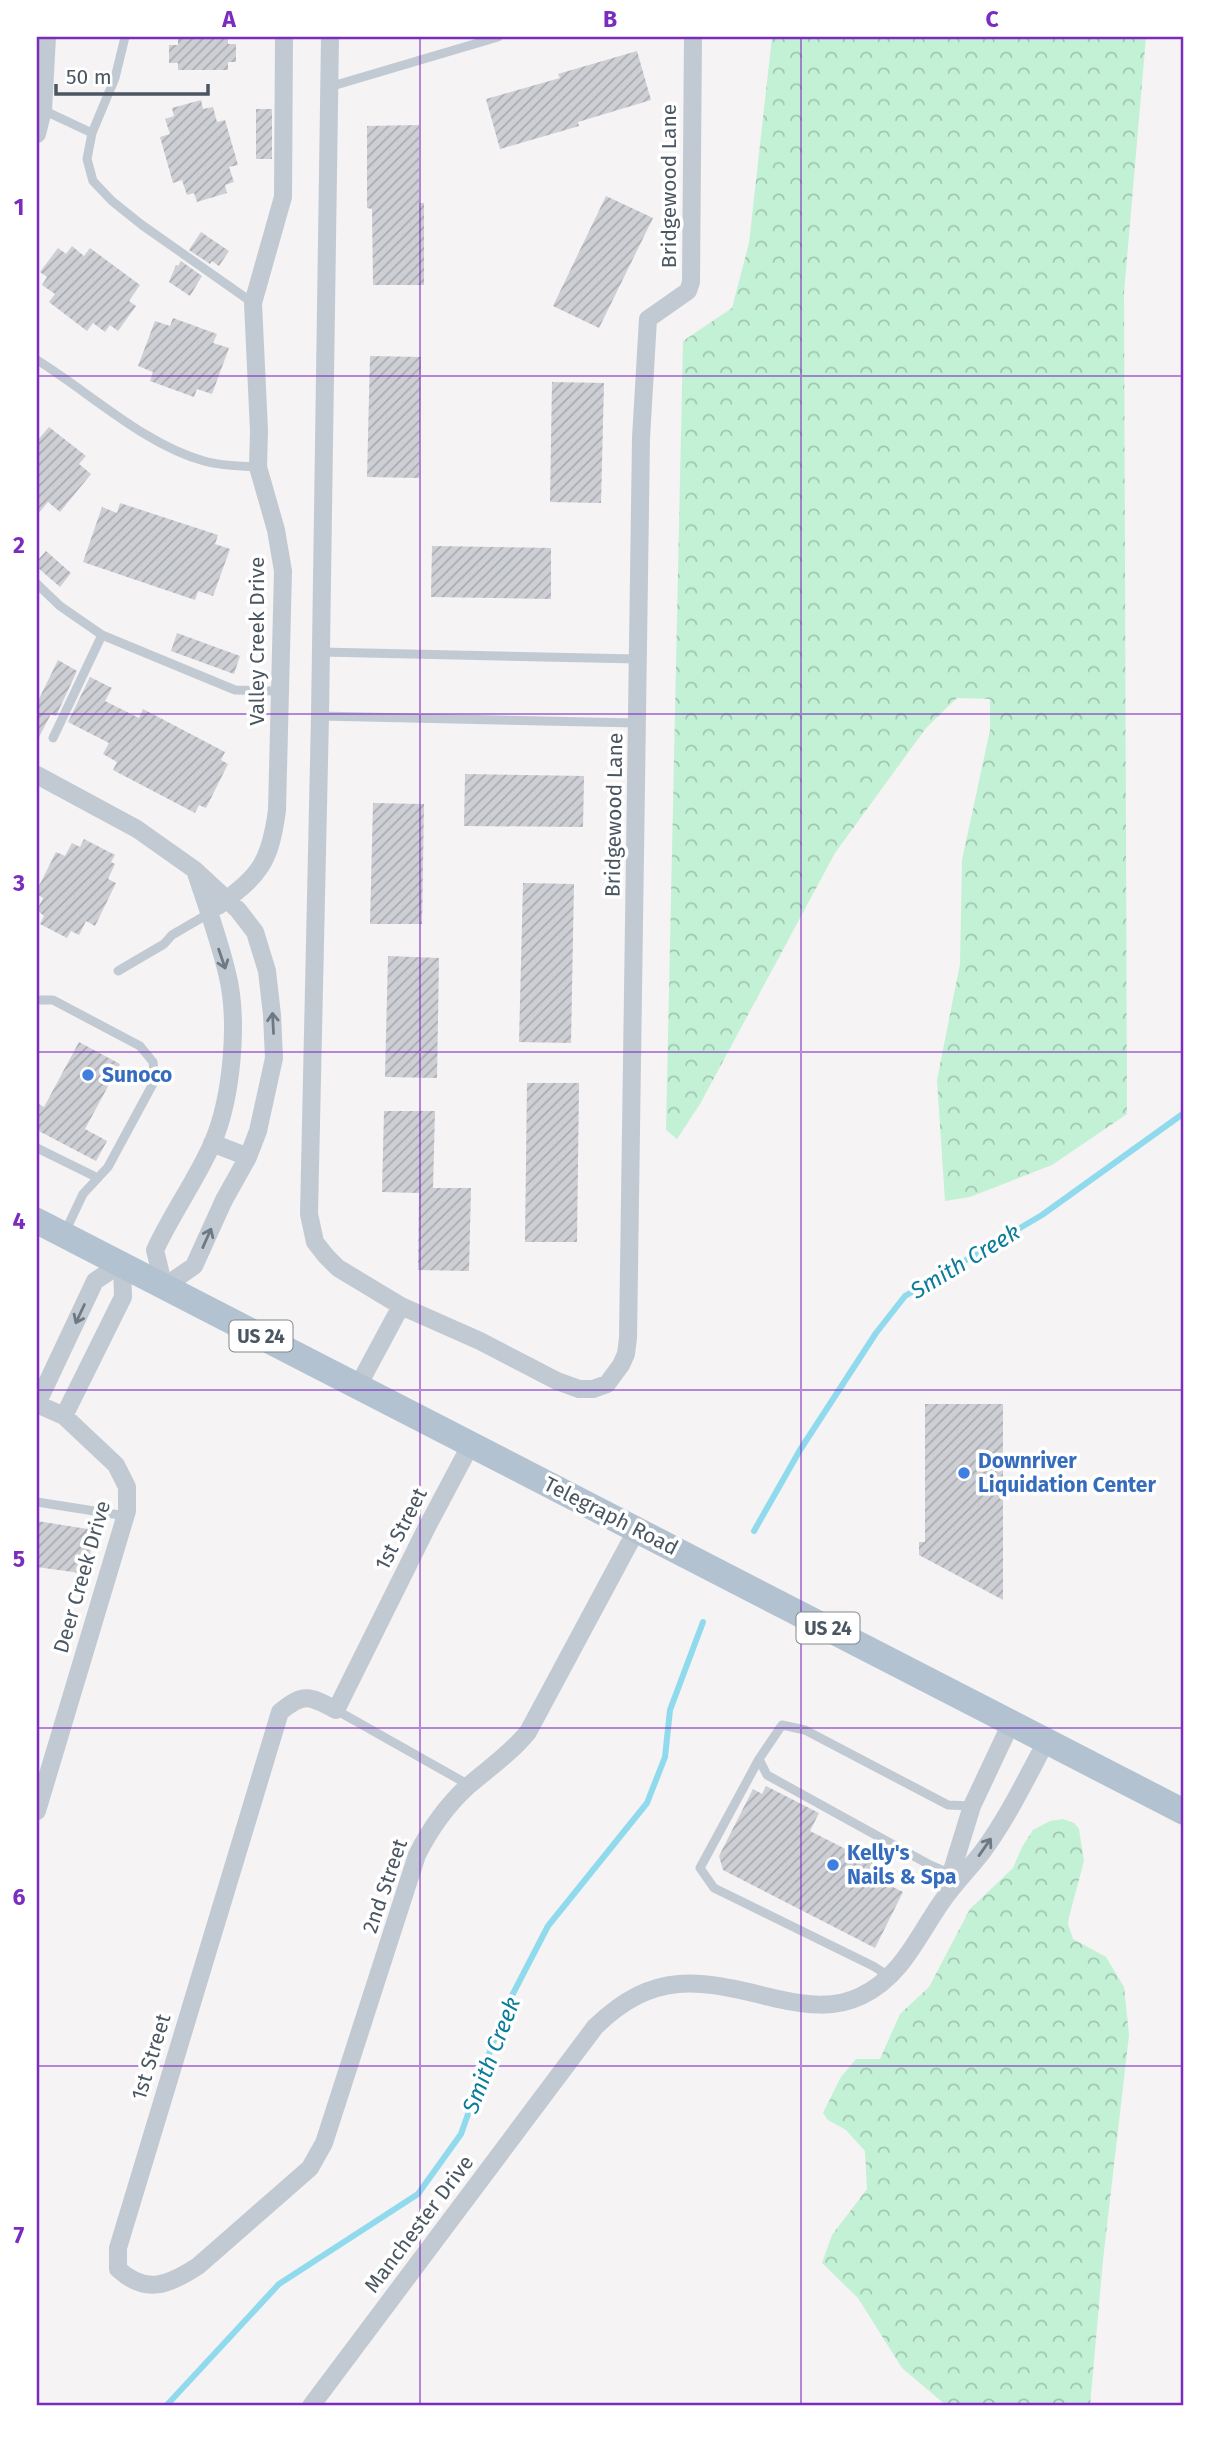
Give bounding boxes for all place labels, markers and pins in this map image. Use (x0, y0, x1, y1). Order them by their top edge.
place label: Sunoco (102, 1062, 172, 1088)
marker: Sunoco (80, 1067, 96, 1083)
place label: Downriver Liquidation Center (978, 1448, 1156, 1498)
marker: Downriver Liquidation Center (956, 1465, 972, 1481)
place label: Kelly's Nails & Spa (847, 1840, 957, 1890)
marker: Kelly's Nails & Spa (825, 1857, 841, 1873)

